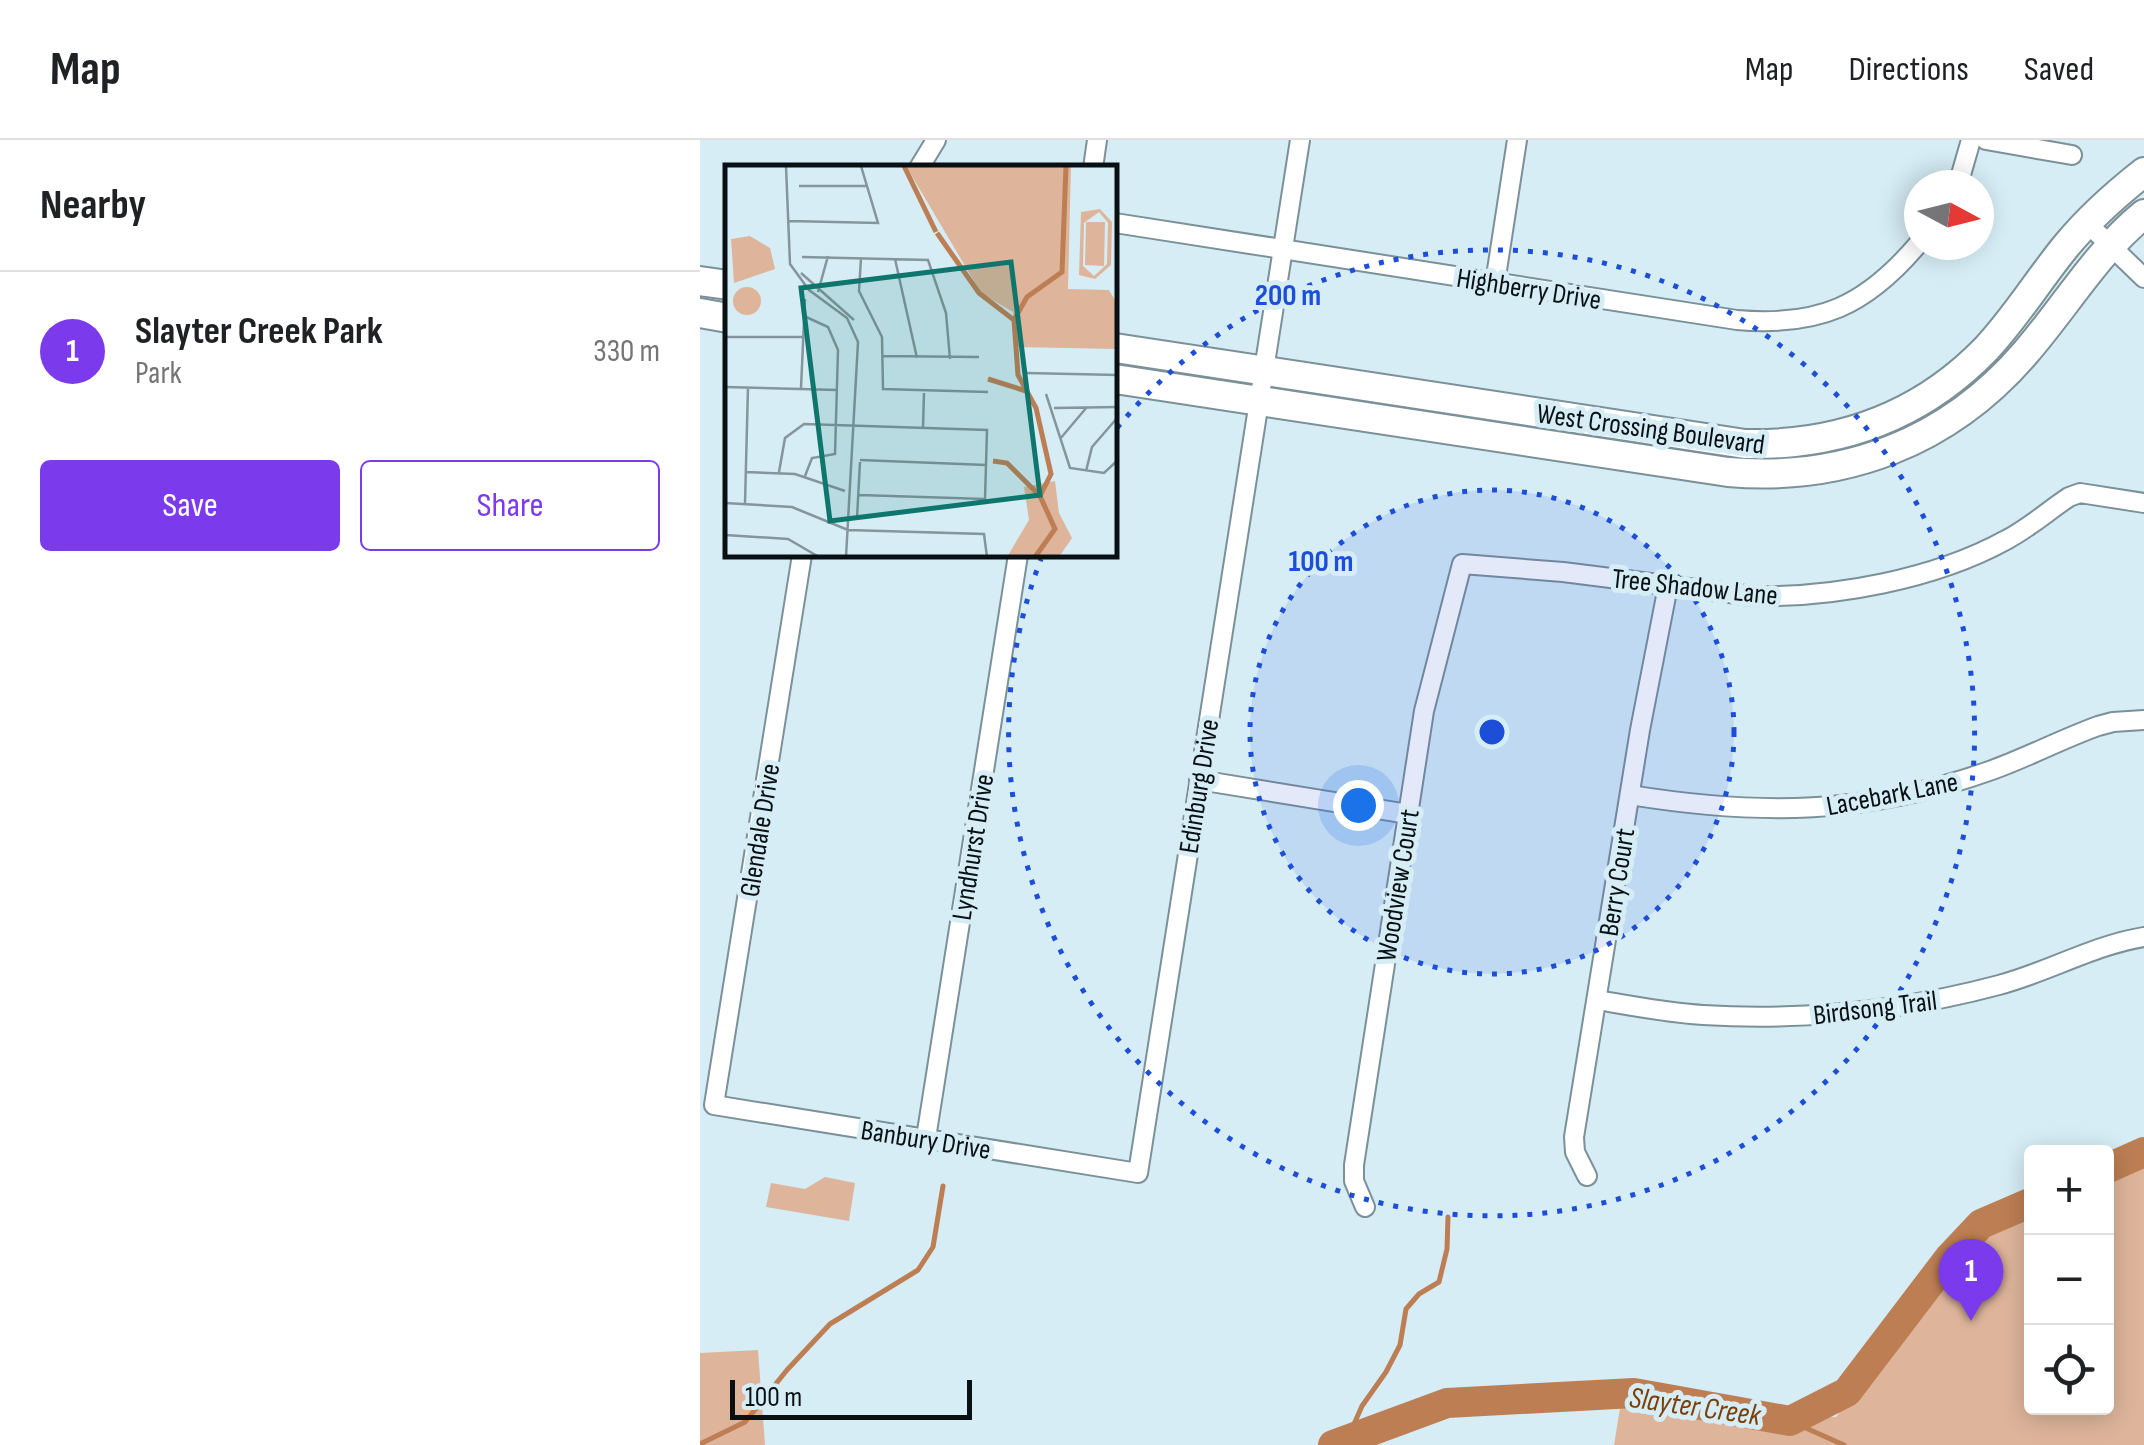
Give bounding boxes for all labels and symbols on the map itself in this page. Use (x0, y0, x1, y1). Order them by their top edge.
inset map (725, 165, 1118, 558)
north arrow (1904, 170, 1994, 260)
street label: Highberry Drive (1454, 262, 1603, 317)
text: 200 m (1255, 278, 1321, 314)
street label: West Crossing Boulevard (1535, 397, 1767, 462)
text: 100 m (1289, 544, 1353, 580)
street label: Tree Shadow Lane (1610, 562, 1779, 613)
centre of rings (1474, 714, 1510, 750)
street label: Edinburg Drive (1173, 717, 1226, 856)
street label: Glendale Drive (734, 761, 787, 899)
street label: Lacebark Lane (1824, 766, 1961, 823)
street label: Lyndhurst Drive (946, 772, 1001, 923)
your location (1333, 780, 1384, 831)
street label: Woodview Court (1370, 807, 1427, 964)
street label: Berry Court (1593, 826, 1642, 939)
street label: Birdsong Trail (1811, 985, 1939, 1032)
street label: Banbury Drive (858, 1114, 993, 1167)
pin: 1 (1938, 1238, 2004, 1321)
scale bar (730, 1375, 972, 1420)
water label: Slayter Creek (1627, 1380, 1764, 1434)

